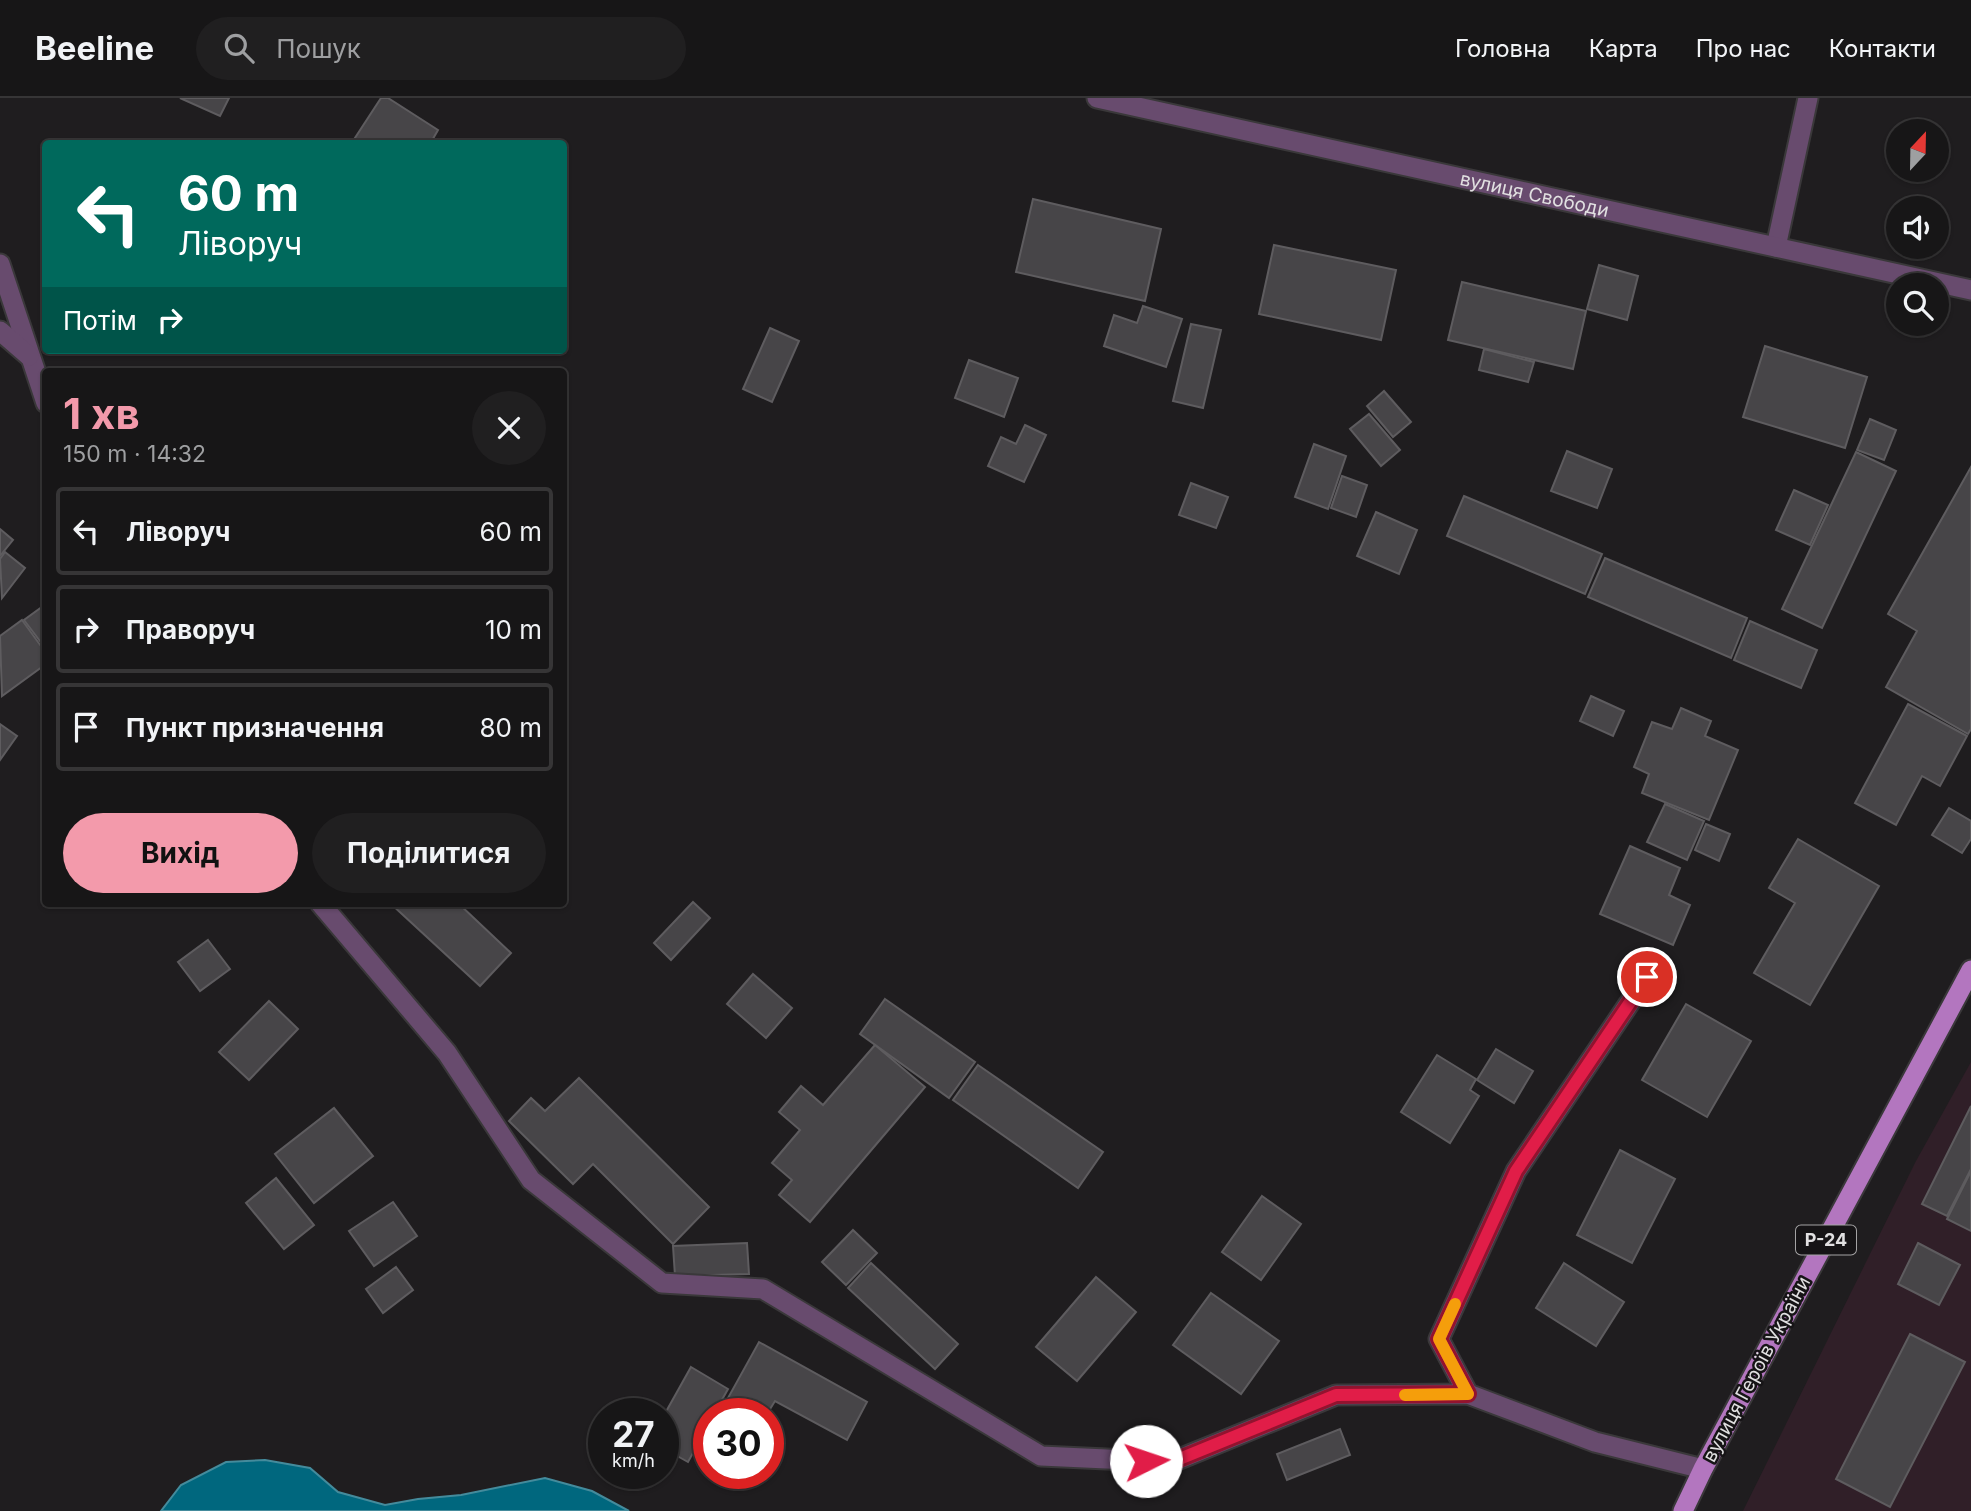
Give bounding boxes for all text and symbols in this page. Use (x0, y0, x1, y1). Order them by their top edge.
search box (196, 17, 686, 80)
text: Beeline (35, 28, 154, 68)
icon: search (220, 29, 258, 67)
text: Пошук (276, 33, 361, 64)
text: Головна (1455, 34, 1551, 63)
text: Карта (1589, 34, 1658, 63)
text: Про нас (1696, 34, 1791, 63)
text: Контакти (1829, 34, 1936, 63)
north arrow (1886, 119, 1950, 182)
map controls (1886, 119, 1949, 336)
text: 60 m (178, 164, 299, 223)
street label: вулиця Свободи (1458, 167, 1611, 222)
icon: left (63, 168, 154, 259)
button: sound (1886, 196, 1949, 259)
text: Ліворуч (178, 224, 302, 263)
button: search (1886, 273, 1949, 336)
icon: right (151, 301, 189, 339)
text: Потім (63, 305, 137, 336)
text: 1 хв (63, 388, 140, 439)
button: close (472, 391, 546, 465)
text: 150 m · 14:32 (63, 440, 206, 468)
icon: left (67, 512, 105, 550)
text: Ліворуч (126, 516, 230, 547)
text: 60 m (479, 516, 542, 547)
icon: right (67, 610, 105, 648)
text: Праворуч (126, 614, 255, 645)
text: 10 m (485, 614, 542, 645)
icon: arrive (67, 708, 105, 746)
text: Пункт призначення (126, 712, 384, 743)
text: 80 m (479, 712, 542, 743)
button: Вихід (63, 813, 298, 893)
button: Поділитися (312, 813, 546, 893)
pin (1617, 947, 1677, 1007)
icon: arrive (1628, 958, 1666, 996)
road number: Р-24 (1796, 1226, 1856, 1254)
street label: вулиця Героїв України (1698, 1273, 1815, 1466)
speed limit sign: 30 (693, 1398, 784, 1489)
text: 27 (612, 1413, 655, 1455)
position arrow (1109, 1424, 1183, 1498)
text: km/h (612, 1450, 655, 1471)

